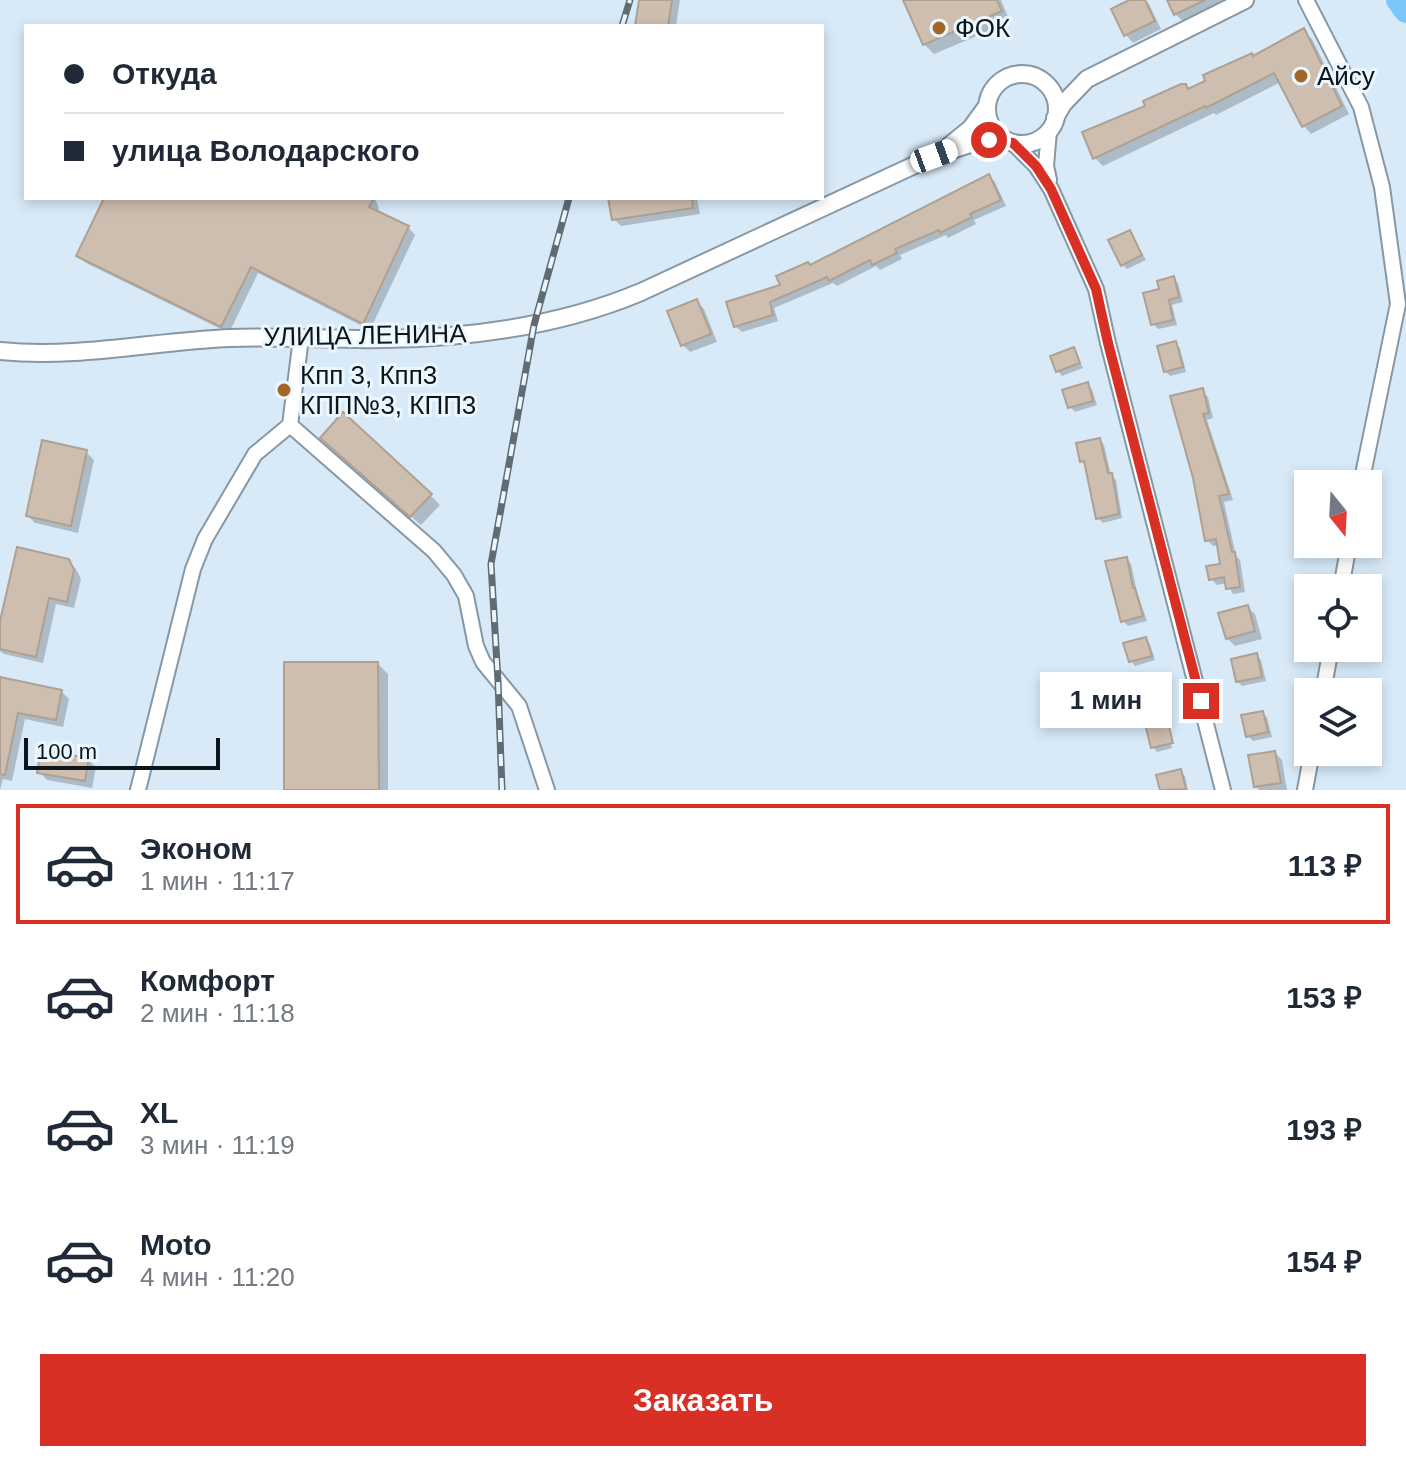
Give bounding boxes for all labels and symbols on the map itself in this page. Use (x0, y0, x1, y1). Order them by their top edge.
place label: ФОК (955, 13, 1010, 43)
marker: ФОК (930, 19, 948, 37)
place label: Айсу (1317, 61, 1375, 91)
marker: Айсу (1292, 67, 1310, 85)
route start (971, 122, 1007, 158)
car (907, 137, 961, 175)
street label: УЛИЦА ЛЕНИНА (263, 318, 467, 352)
place label: Кпп 3, Кпп3 КПП№3, КПП3 (300, 360, 476, 420)
marker: Кпп 3, Кпп3 КПП№3, КПП3 (275, 381, 293, 399)
north arrow (1294, 470, 1382, 558)
callout: 1 мин (1041, 673, 1173, 729)
route end (1183, 683, 1219, 719)
scale bar (24, 734, 220, 770)

